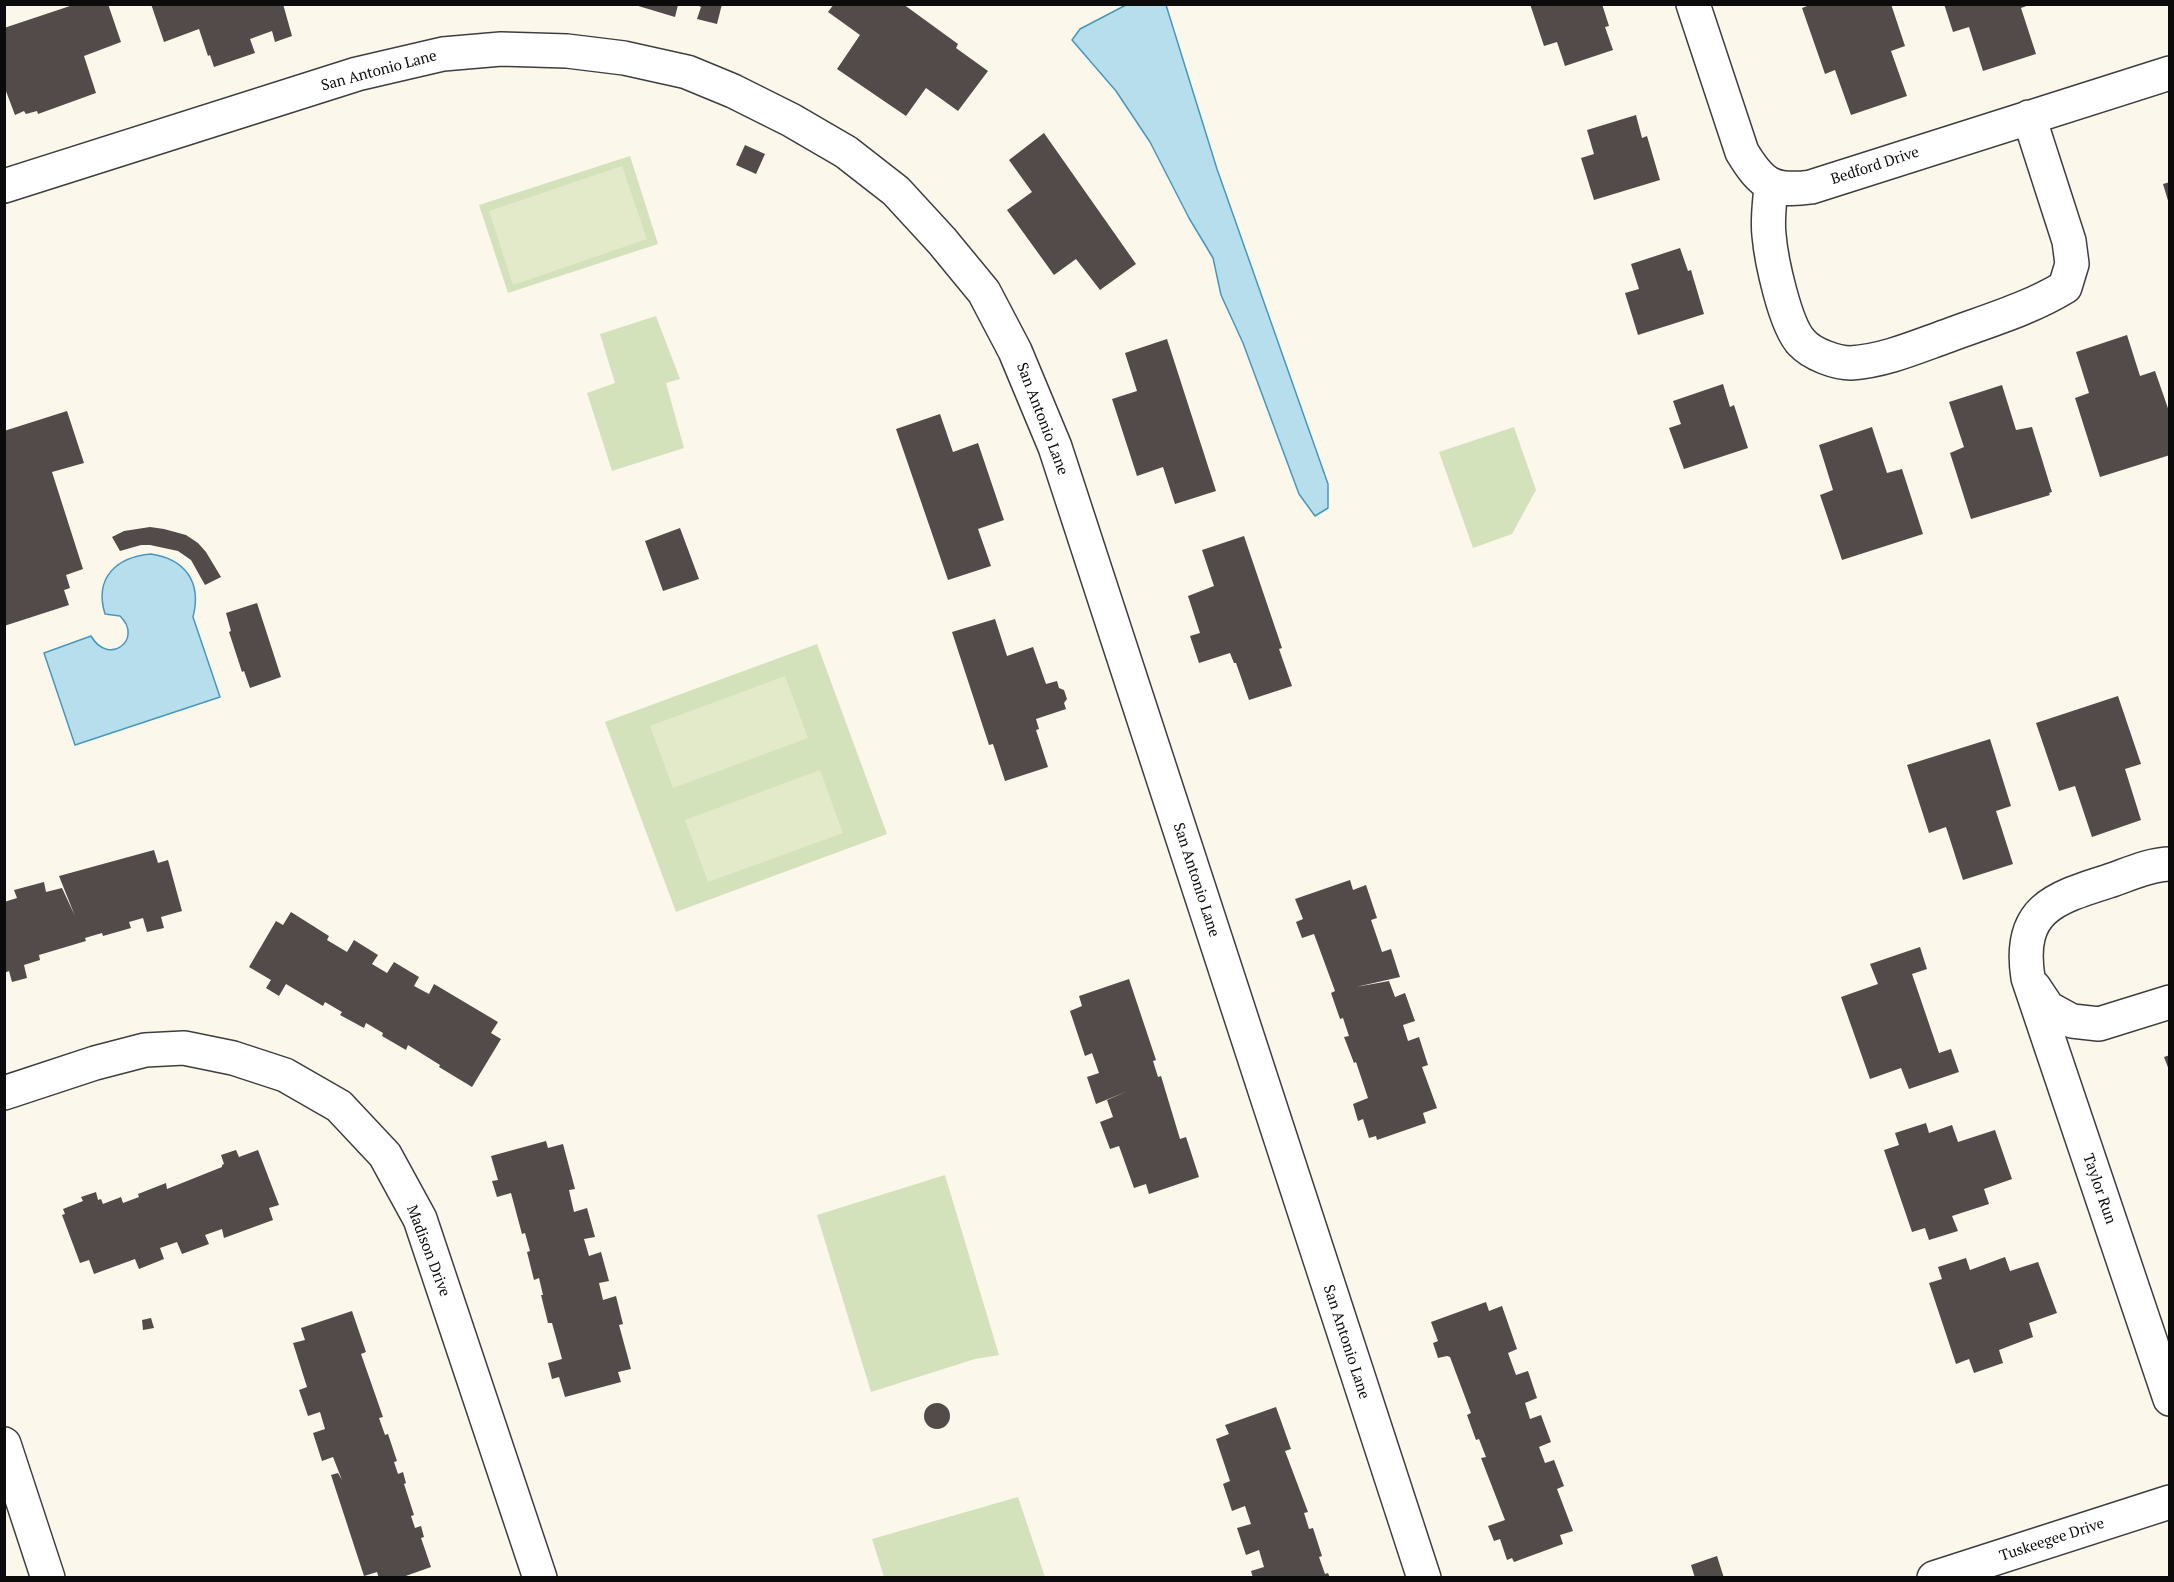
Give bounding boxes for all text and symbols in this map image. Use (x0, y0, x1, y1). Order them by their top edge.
street label: San Antonio Lane (319, 47, 439, 95)
street label: Bedford Drive (1829, 143, 1921, 189)
street label: San Antonio Lane (1012, 360, 1072, 478)
street label: San Antonio Lane (1169, 821, 1223, 939)
street label: Taylor Run (2079, 1151, 2119, 1227)
street label: Madison Drive (402, 1203, 454, 1299)
street label: San Antonio Lane (1319, 1283, 1373, 1401)
street label: Tuskeegee Drive (1997, 1515, 2107, 1565)

